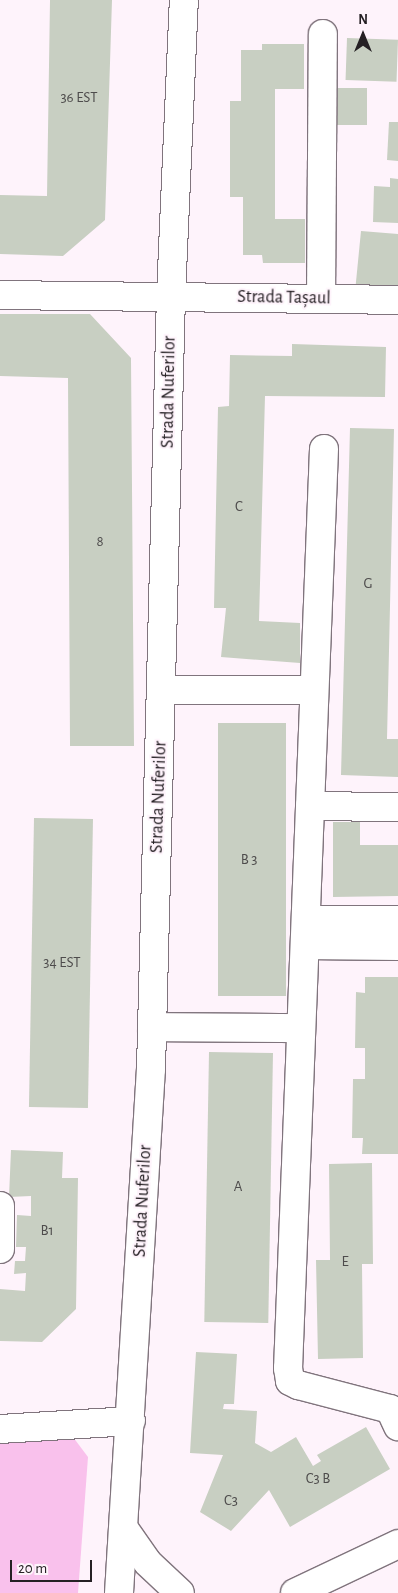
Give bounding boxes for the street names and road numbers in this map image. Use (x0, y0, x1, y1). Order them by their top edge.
street label: Strada Tașaul (237, 286, 331, 310)
street label: Strada Nuferilor (157, 336, 181, 448)
street label: Strada Nuferilor (146, 740, 172, 854)
street label: Strada Nuferilor (129, 1144, 157, 1258)

